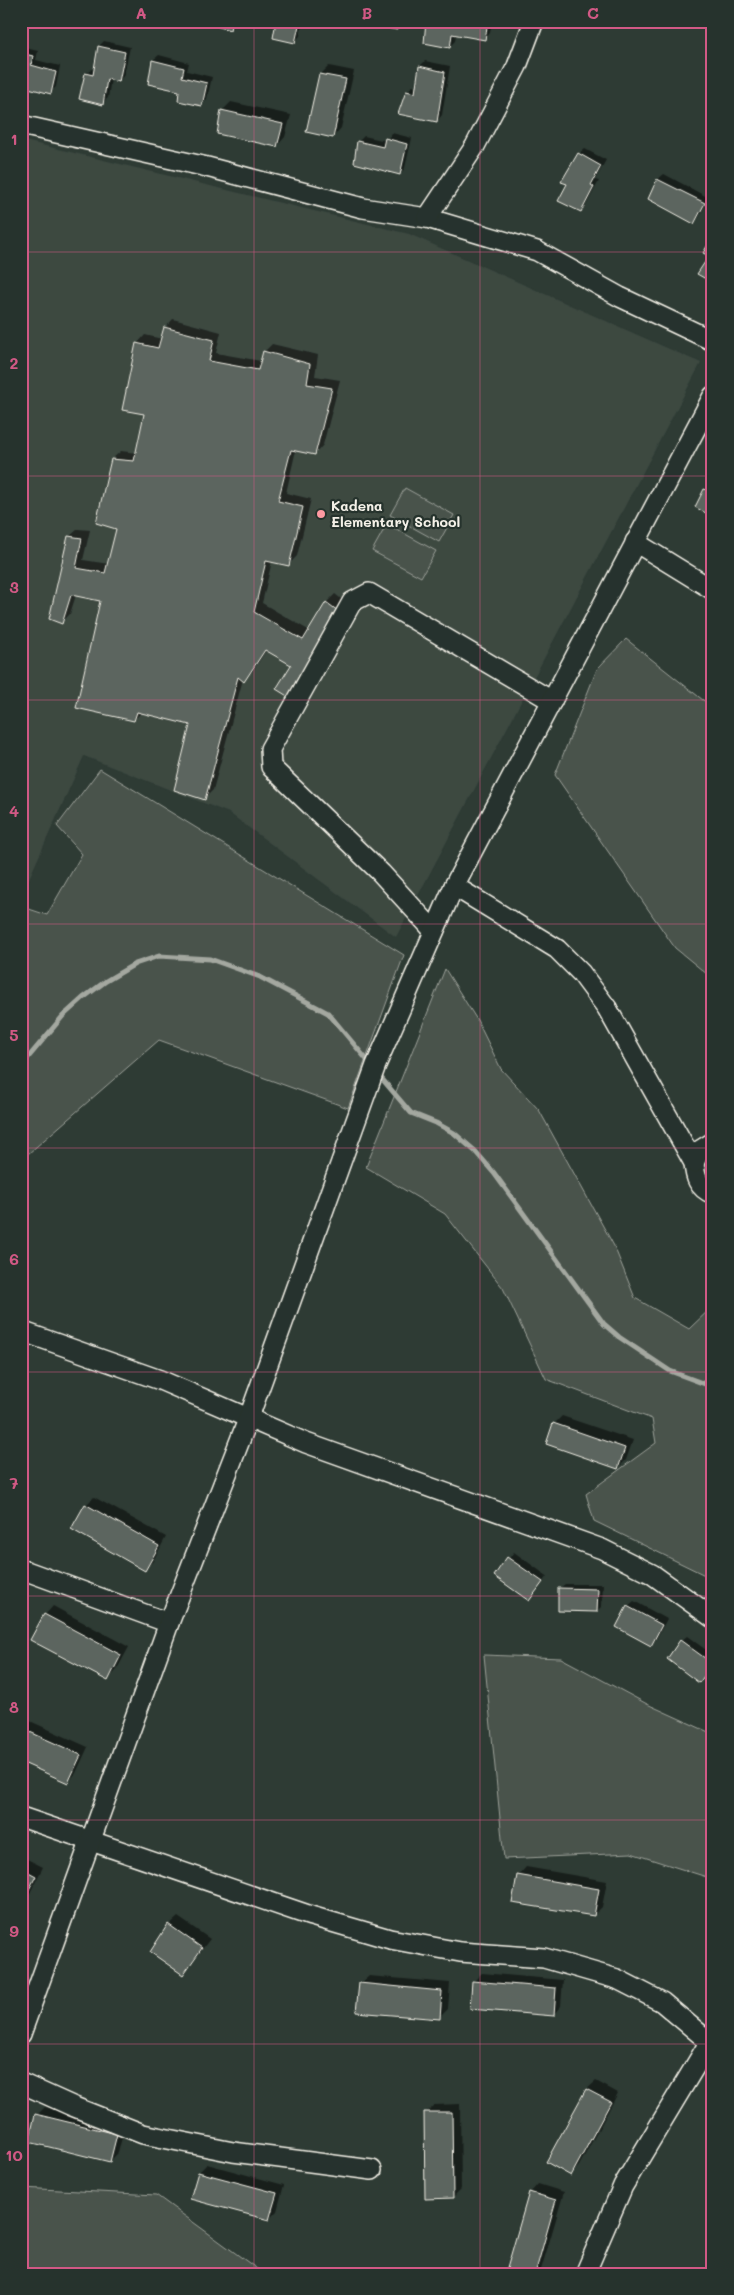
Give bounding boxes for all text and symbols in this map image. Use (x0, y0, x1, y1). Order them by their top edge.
text: A (135, 2, 147, 23)
text: B (362, 2, 372, 23)
text: C (587, 2, 599, 23)
text: 1 (10, 128, 18, 149)
text: 2 (10, 352, 19, 373)
place label: Kadena Elementary School (331, 496, 460, 531)
marker: Kadena Elementary School (315, 508, 327, 520)
text: 3 (9, 576, 19, 597)
text: 4 (9, 800, 19, 821)
text: 5 (9, 1024, 19, 1045)
text: 6 (9, 1248, 19, 1269)
text: 7 (10, 1472, 19, 1493)
text: 8 (9, 1696, 19, 1717)
text: 9 (9, 1920, 19, 1941)
text: 10 (5, 2144, 23, 2165)

